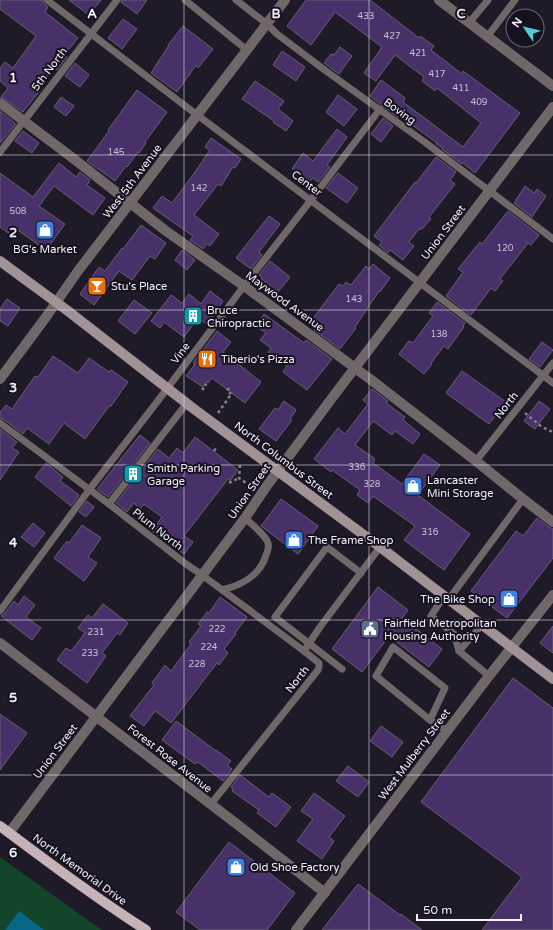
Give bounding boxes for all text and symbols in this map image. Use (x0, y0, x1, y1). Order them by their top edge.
text: A (87, 6, 97, 22)
text: B (271, 6, 281, 22)
text: C (456, 6, 466, 22)
north arrow (505, 8, 545, 48)
house number: 433 (358, 11, 374, 22)
text: N (509, 15, 525, 30)
house number: 427 (384, 31, 401, 42)
street label: 5th North (29, 45, 70, 94)
house number: 421 (410, 48, 426, 59)
house number: 417 (429, 69, 446, 80)
text: 1 (9, 70, 17, 86)
house number: 411 (453, 83, 469, 94)
street label: Boving (381, 95, 418, 127)
house number: 409 (471, 97, 488, 108)
street label: West 5th Avenue (100, 142, 164, 221)
house number: 145 (108, 147, 125, 158)
street label: Center (289, 168, 325, 200)
house number: 142 (191, 183, 207, 194)
street label: Union Street (419, 202, 468, 262)
house number: 508 (10, 206, 27, 217)
shop icon: BG's Market (34, 219, 56, 241)
text: 2 (9, 225, 17, 241)
place label: BG's Market (13, 243, 77, 256)
house number: 120 (497, 243, 514, 254)
street label: Maywood Avenue (243, 269, 326, 334)
bar icon: Stu's Place (86, 275, 108, 297)
place label: Stu's Place (111, 280, 167, 293)
house number: 143 (346, 294, 362, 305)
place label: Bruce Chiropractic (207, 304, 271, 330)
building icon: Bruce Chiropractic (182, 305, 204, 327)
house number: 138 (431, 329, 448, 340)
street label: Vine (168, 340, 193, 366)
restaurant icon: Tiberio's Pizza (196, 348, 218, 370)
place label: Tiberio's Pizza (221, 353, 295, 366)
text: 3 (9, 380, 17, 396)
street label: North (492, 389, 521, 421)
street label: North Columbus Street (232, 419, 336, 502)
street label: Union Street (225, 461, 273, 522)
place label: Smith Parking Garage (147, 462, 220, 488)
house number: 336 (349, 462, 366, 473)
building icon: Smith Parking Garage (122, 463, 144, 485)
place label: Lancaster Mini Storage (427, 474, 493, 500)
shop icon: Lancaster Mini Storage (402, 475, 424, 497)
house number: 328 (364, 479, 381, 490)
street label: Plum North (130, 506, 185, 553)
house number: 316 (422, 527, 439, 538)
shop icon: The Frame Shop (283, 529, 305, 551)
place label: The Frame Shop (308, 534, 393, 547)
text: 4 (9, 535, 18, 551)
shop icon: The Bike Shop (498, 588, 520, 610)
place label: The Bike Shop (420, 593, 495, 606)
place label: Fairfield Metropolitan Housing Authority (384, 617, 497, 643)
public building icon: Fairfield Metropolitan Housing Authority (359, 618, 381, 640)
house number: 222 (209, 624, 225, 635)
house number: 231 (88, 627, 104, 638)
house number: 224 (201, 642, 218, 653)
house number: 233 (82, 648, 98, 659)
house number: 228 (189, 659, 206, 670)
street label: North (283, 663, 312, 695)
text: 5 (9, 690, 17, 706)
street label: West Mulberry Street (376, 706, 453, 802)
street label: Union Street (31, 721, 80, 781)
street label: Forest Rose Avenue (125, 721, 215, 795)
street label: North Memorial Drive (30, 831, 129, 908)
text: 6 (9, 845, 17, 861)
shop icon: Old Shoe Factory (225, 856, 247, 878)
place label: Old Shoe Factory (250, 861, 339, 874)
scale bar (417, 896, 521, 922)
text: 50 m (423, 903, 452, 917)

